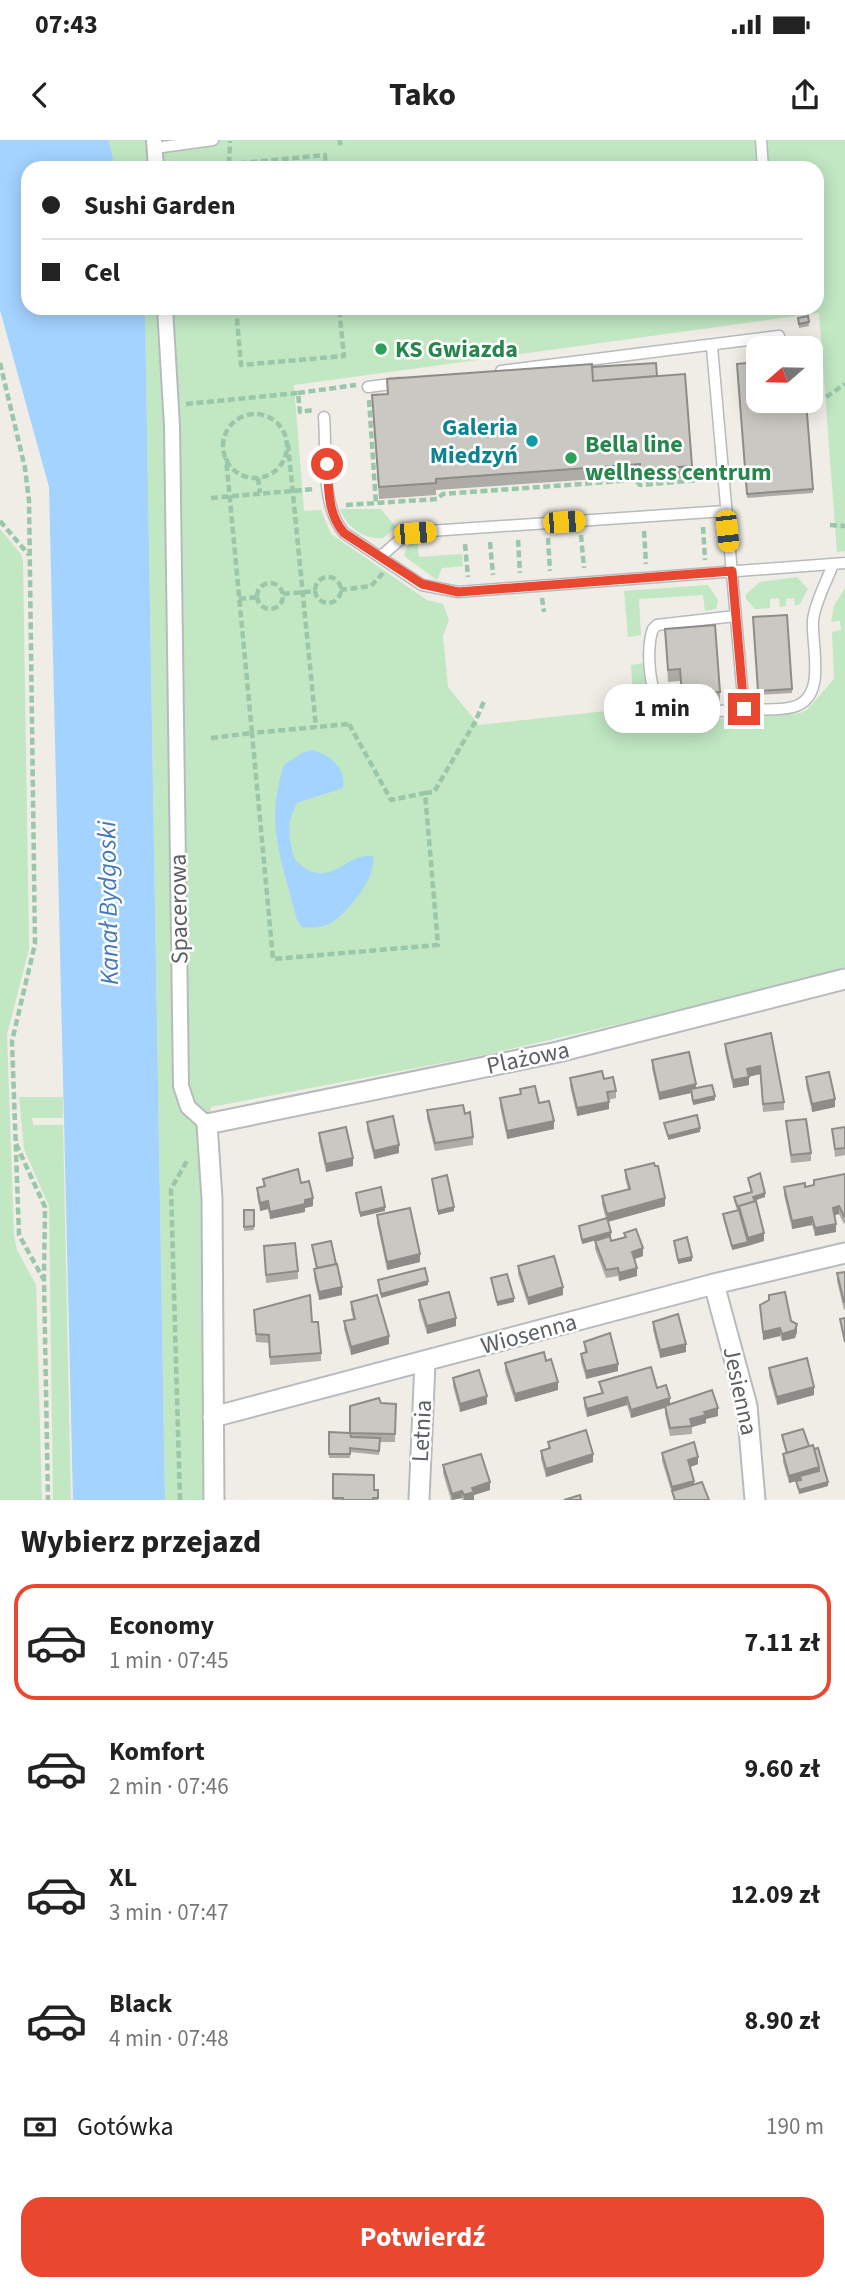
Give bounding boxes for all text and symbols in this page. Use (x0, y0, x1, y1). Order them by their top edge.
text: 07:43 (35, 6, 98, 43)
text: Tako (389, 72, 456, 118)
icon: back (21, 76, 59, 114)
icon: share (786, 76, 824, 114)
text: Sushi Garden (84, 187, 236, 224)
text: Cel (84, 254, 120, 291)
place label: KS Gwiazda (395, 332, 518, 367)
north arrow (746, 336, 822, 413)
map controls (746, 336, 823, 413)
marker: KS Gwiazda (373, 341, 389, 357)
place label: Galeria Miedzyń (430, 410, 518, 473)
place label: Bella line wellness centrum (585, 427, 772, 490)
marker: Galeria Miedzyń (524, 433, 540, 449)
route start (311, 448, 343, 480)
marker: Bella line wellness centrum (563, 450, 579, 466)
car (715, 509, 740, 553)
car (543, 510, 586, 534)
car (394, 521, 437, 545)
callout: 1 min (604, 684, 720, 734)
text: 1 min (634, 692, 690, 725)
route end (728, 693, 760, 725)
water label: Kanał Bydgoski (88, 820, 128, 986)
street label: Spacerowa (161, 854, 197, 964)
street label: Plażowa (483, 1032, 573, 1084)
street label: Wiosenna (477, 1304, 581, 1364)
street label: Jesienna (714, 1344, 766, 1438)
street label: Letnia (403, 1399, 441, 1463)
text: Wybierz przejazd (21, 1519, 261, 1565)
text: Economy (109, 1607, 214, 1644)
icon: car (25, 1611, 88, 1674)
text: 7.11 zł (745, 1624, 820, 1661)
text: 1 min · 07:45 (109, 1644, 229, 1677)
text: Komfort (109, 1733, 205, 1770)
icon: car (25, 1737, 88, 1800)
text: 9.60 zł (745, 1750, 820, 1787)
text: 2 min · 07:46 (109, 1770, 229, 1803)
text: XL (109, 1859, 137, 1896)
icon: car (25, 1863, 88, 1926)
text: 12.09 zł (731, 1876, 820, 1913)
text: 3 min · 07:47 (109, 1896, 229, 1929)
text: Black (109, 1985, 172, 2022)
icon: car (25, 1989, 88, 2052)
text: 8.90 zł (745, 2002, 820, 2039)
text: 4 min · 07:48 (109, 2022, 229, 2055)
icon: cash (21, 2108, 59, 2146)
text: Gotówka (77, 2108, 174, 2145)
text: 190 m (766, 2110, 824, 2143)
button: Potwierdź (21, 2197, 824, 2277)

